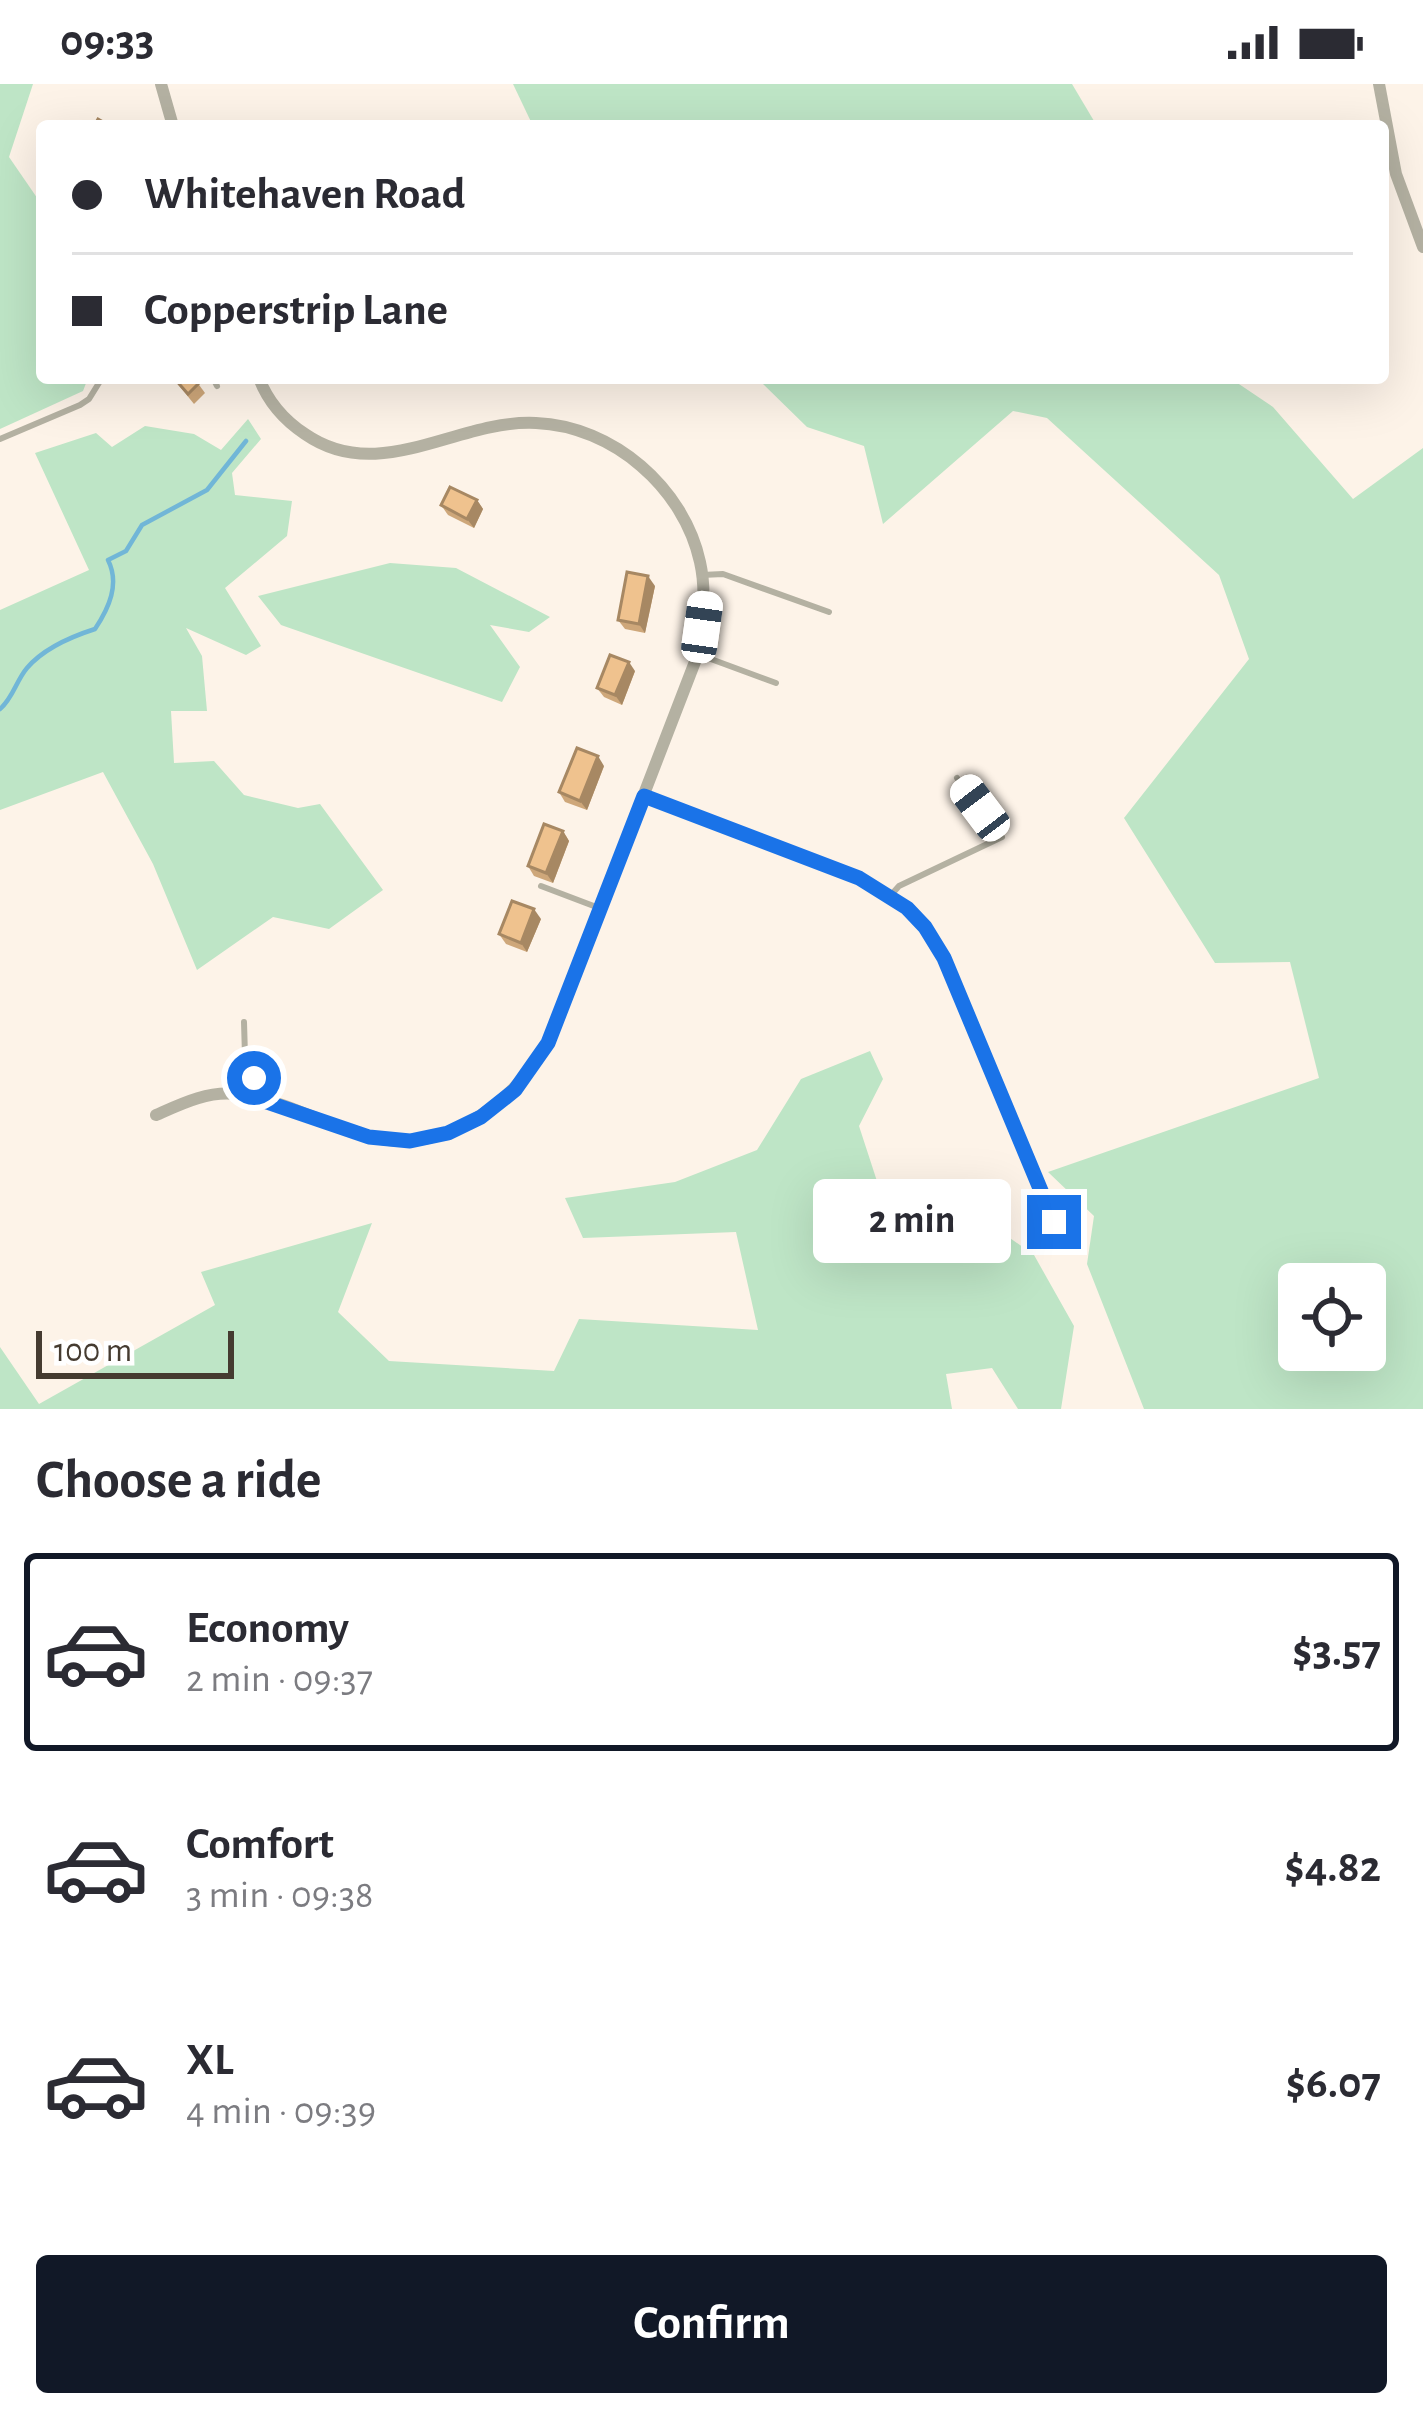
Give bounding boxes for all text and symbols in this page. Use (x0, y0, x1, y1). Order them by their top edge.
text: 09:33 (60, 19, 154, 64)
text: Whitehaven Road (144, 172, 466, 217)
text: Copperstrip Lane (144, 288, 448, 333)
car (679, 589, 725, 665)
car (944, 768, 1016, 848)
route start (227, 1051, 281, 1105)
callout: 2 min (814, 1180, 1012, 1264)
route end (1027, 1195, 1081, 1249)
text: 2 min (869, 1201, 955, 1240)
map controls (1278, 1263, 1386, 1371)
button: locate (1278, 1263, 1386, 1371)
scale bar (36, 1325, 234, 1378)
text: 100 m (54, 1335, 132, 1368)
text: Choose a ride (36, 1454, 322, 1508)
icon: car (42, 1598, 150, 1706)
text: Economy (186, 1606, 349, 1651)
text: $3.57 (1292, 1629, 1381, 1674)
text: 2 min · 09:37 (186, 1660, 373, 1699)
icon: car (42, 1814, 150, 1922)
text: Comfort (186, 1822, 334, 1867)
text: $4.82 (1284, 1845, 1381, 1890)
text: 3 min · 09:38 (186, 1876, 373, 1915)
icon: car (42, 2030, 150, 2138)
text: XL (186, 2038, 234, 2083)
text: $6.07 (1286, 2061, 1381, 2106)
text: 4 min · 09:39 (186, 2092, 376, 2131)
button: Confirm (36, 2255, 1387, 2393)

